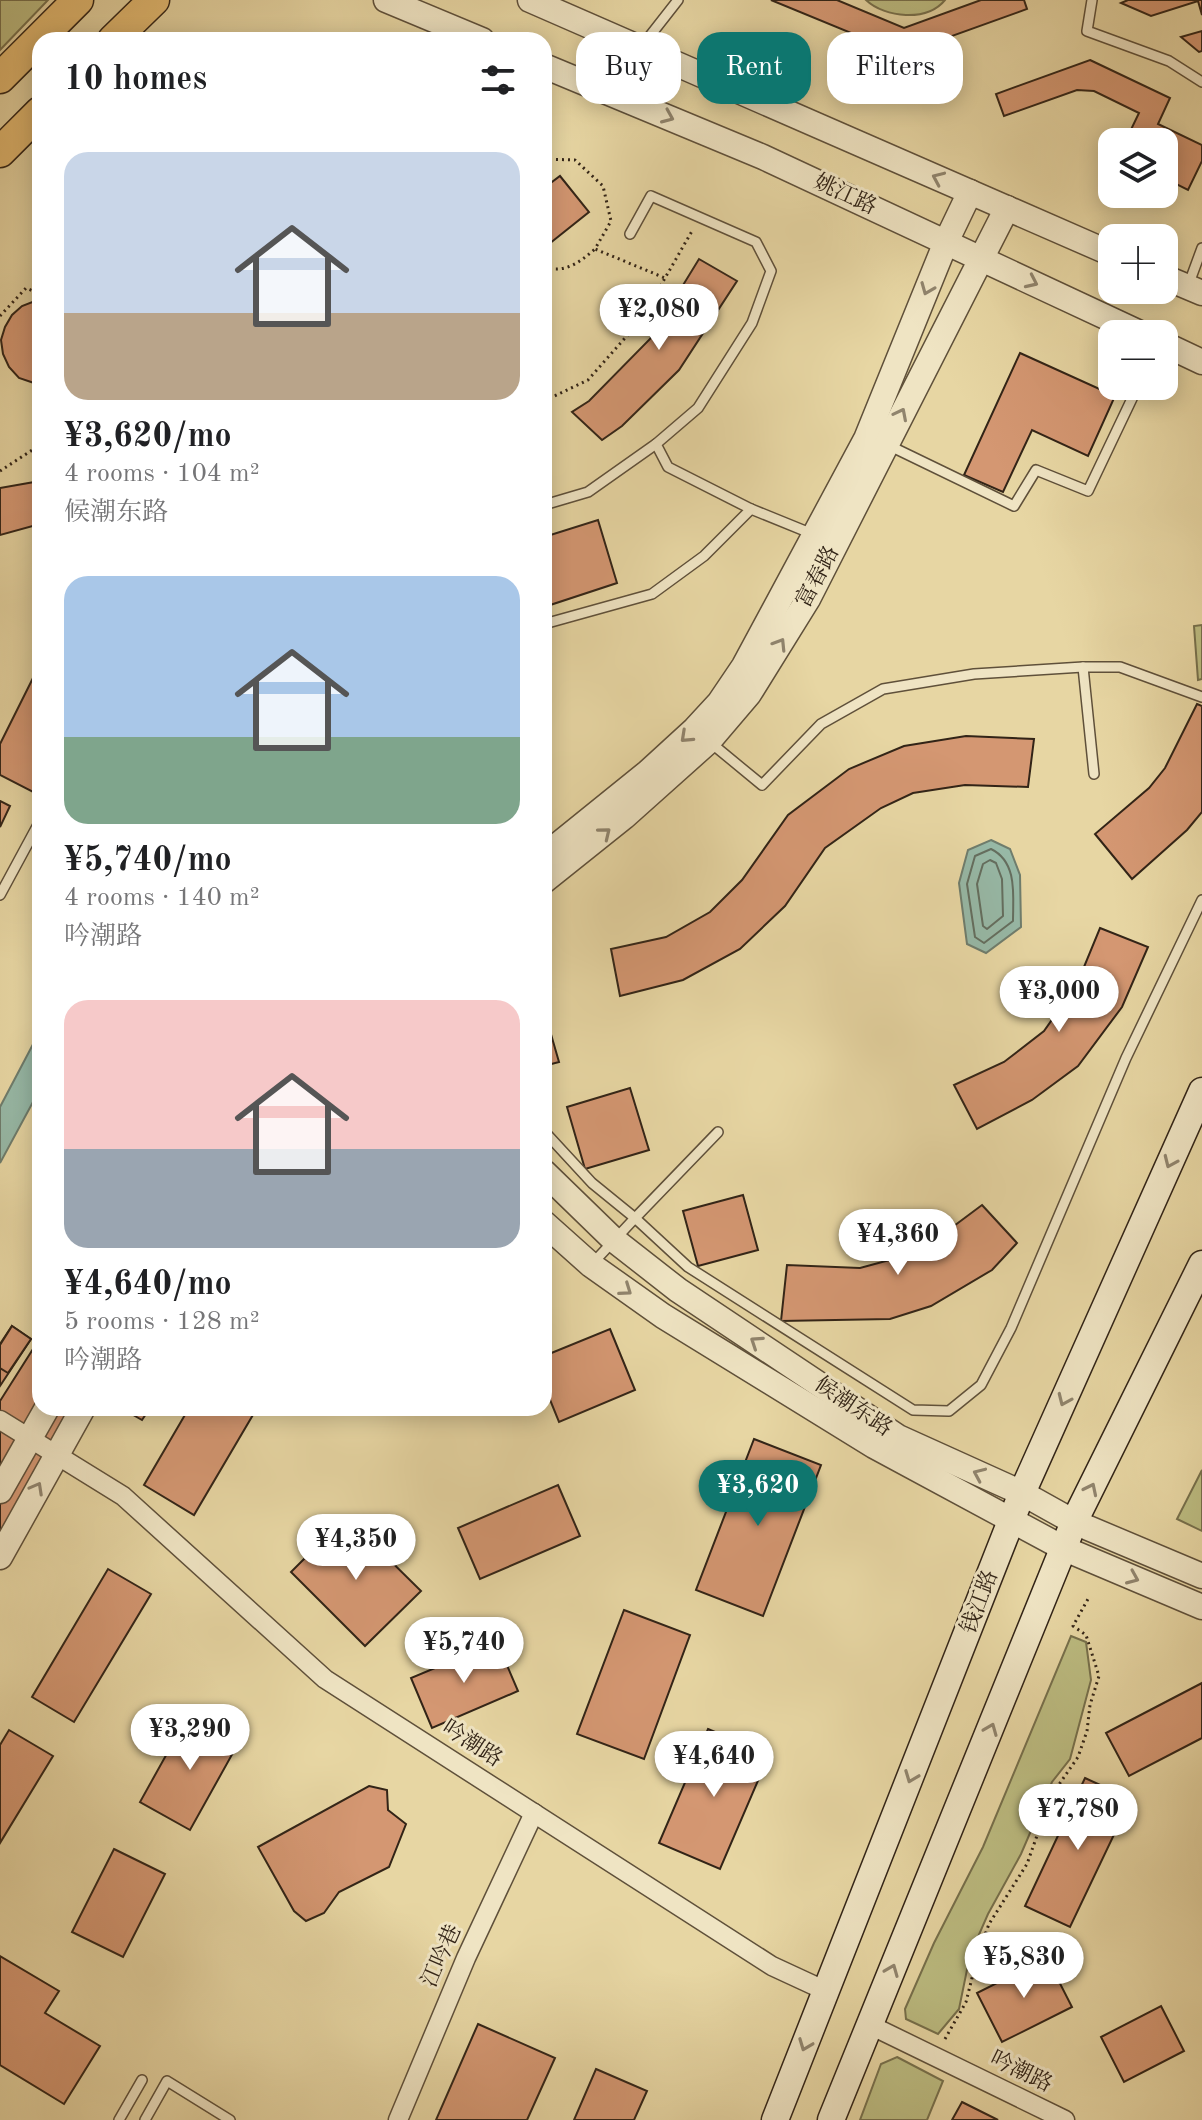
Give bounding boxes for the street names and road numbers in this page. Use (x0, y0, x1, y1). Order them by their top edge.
street label: 姚江路 (810, 169, 880, 219)
street label: 富春路 (791, 542, 843, 611)
street label: 候潮东路 (810, 1372, 897, 1441)
street label: 钱江路 (956, 1567, 1002, 1637)
street label: 吟潮路 (438, 1715, 507, 1771)
street label: 江吟巷 (417, 1921, 465, 1991)
street label: 吟潮路 (987, 2046, 1056, 2096)

